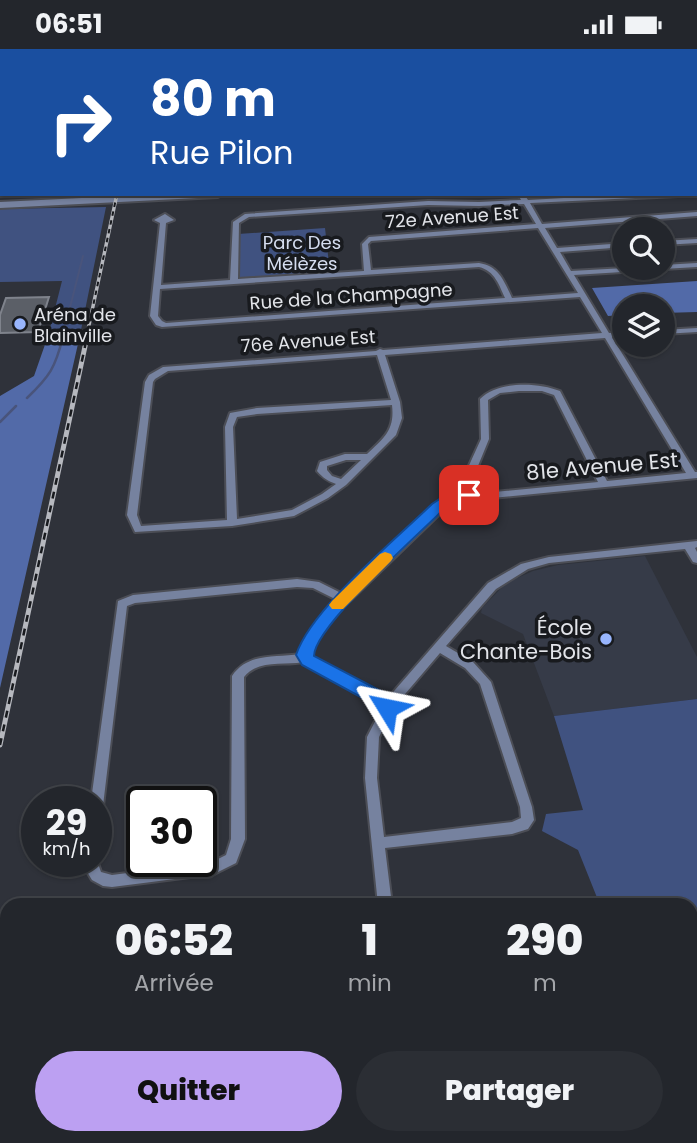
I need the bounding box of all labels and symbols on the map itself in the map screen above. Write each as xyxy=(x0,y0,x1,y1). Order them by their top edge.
street label: 72e Avenue Est xyxy=(384,200,520,234)
park label: Parc Des Mélèzes xyxy=(263,230,341,276)
street label: Rue de la Champagne xyxy=(249,276,453,316)
place label: Aréna de Blainville xyxy=(34,302,116,348)
marker: Aréna de Blainville xyxy=(12,316,28,332)
street label: 76e Avenue Est xyxy=(240,324,376,358)
street label: 81e Avenue Est xyxy=(525,445,679,487)
pin xyxy=(439,465,499,525)
place label: École Chante-Bois xyxy=(460,613,592,666)
marker: École Chante-Bois xyxy=(598,631,614,647)
position arrow xyxy=(350,671,424,745)
speed limit sign: 30 xyxy=(126,786,217,877)

